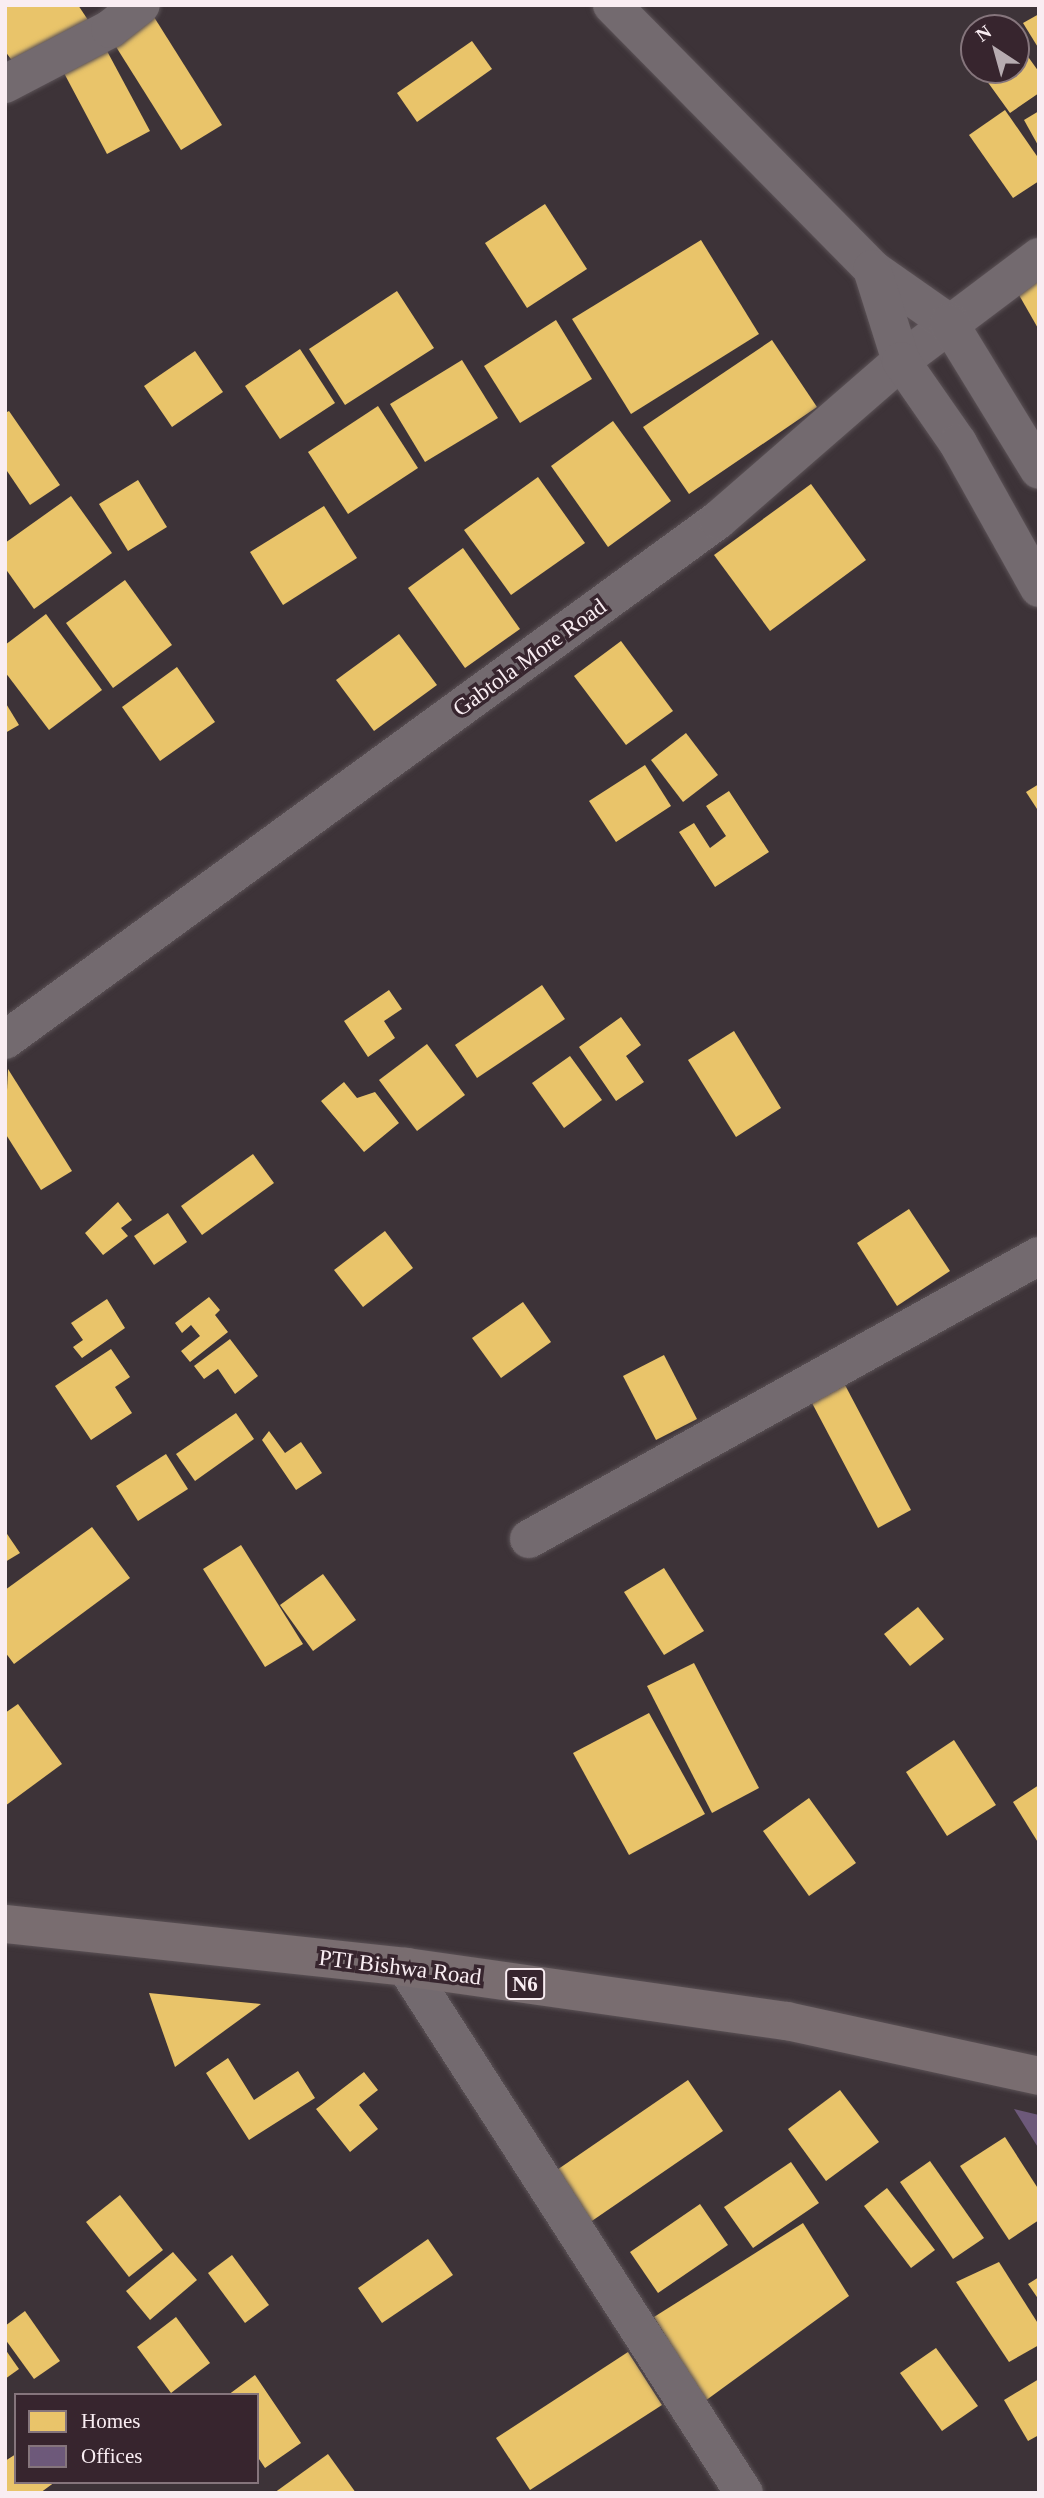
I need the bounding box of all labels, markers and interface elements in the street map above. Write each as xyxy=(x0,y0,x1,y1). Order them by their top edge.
north arrow xyxy=(960,14,1030,84)
text: N xyxy=(972,21,995,46)
street label: Gabtola More Road xyxy=(448,593,612,723)
street label: PTI Bishwa Road xyxy=(317,1944,483,1992)
road number: N6 xyxy=(504,1966,546,2002)
legend xyxy=(14,2393,259,2484)
text: Homes xyxy=(81,2409,141,2433)
text: Offices xyxy=(81,2444,142,2468)

